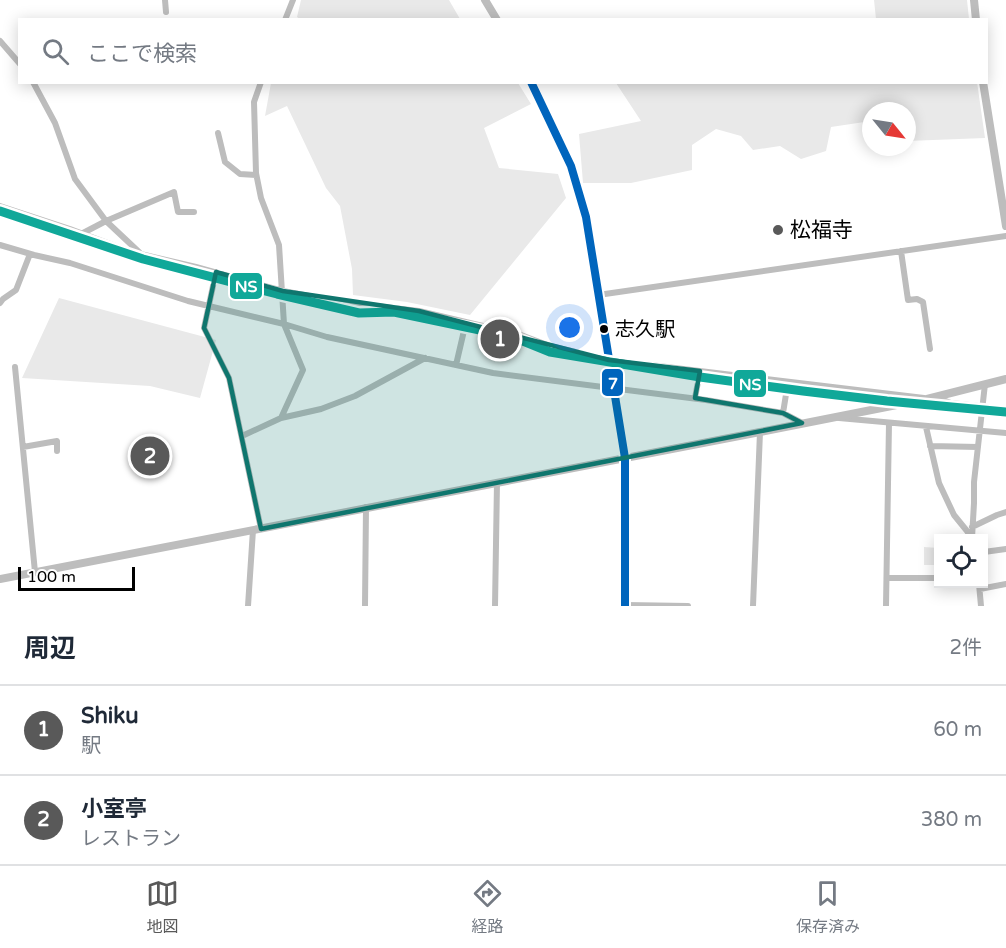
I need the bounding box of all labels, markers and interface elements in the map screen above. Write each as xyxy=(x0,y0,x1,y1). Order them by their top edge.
search box xyxy=(18,18,988,84)
icon: search xyxy=(39,35,72,68)
text: ここで検索 xyxy=(87,41,197,67)
north arrow xyxy=(862,102,916,156)
place label: 松福寺 xyxy=(790,218,853,243)
marker: 松福寺 xyxy=(771,223,785,237)
line badge: NS xyxy=(229,272,263,300)
text: NS xyxy=(235,277,257,297)
your location xyxy=(555,313,584,342)
pin: 1 xyxy=(480,316,520,362)
place label: 志久駅 xyxy=(615,318,675,342)
marker: 志久駅 xyxy=(598,323,610,335)
line badge: 7 xyxy=(601,368,624,397)
line badge: NS xyxy=(733,369,767,398)
text: 7 xyxy=(608,374,618,394)
text: NS xyxy=(739,375,761,395)
pin: 2 xyxy=(130,434,170,478)
map controls xyxy=(934,534,988,588)
button: locate xyxy=(934,534,988,588)
scale bar xyxy=(18,564,135,592)
text: 100 m xyxy=(27,567,76,587)
text: 周辺 xyxy=(24,633,76,664)
text: 2件 xyxy=(949,636,982,660)
text: Shiku xyxy=(81,703,139,729)
text: 1 xyxy=(37,718,50,742)
text: 60 m xyxy=(933,718,982,742)
text: 駅 xyxy=(81,734,101,758)
text: 小室亭 xyxy=(81,796,147,822)
text: 2 xyxy=(37,808,50,832)
text: 380 m xyxy=(921,808,982,832)
text: レストラン xyxy=(81,827,181,851)
tab: 地図 xyxy=(146,877,179,937)
tab: 経路 xyxy=(471,877,504,937)
tab: 保存済み xyxy=(796,877,860,937)

